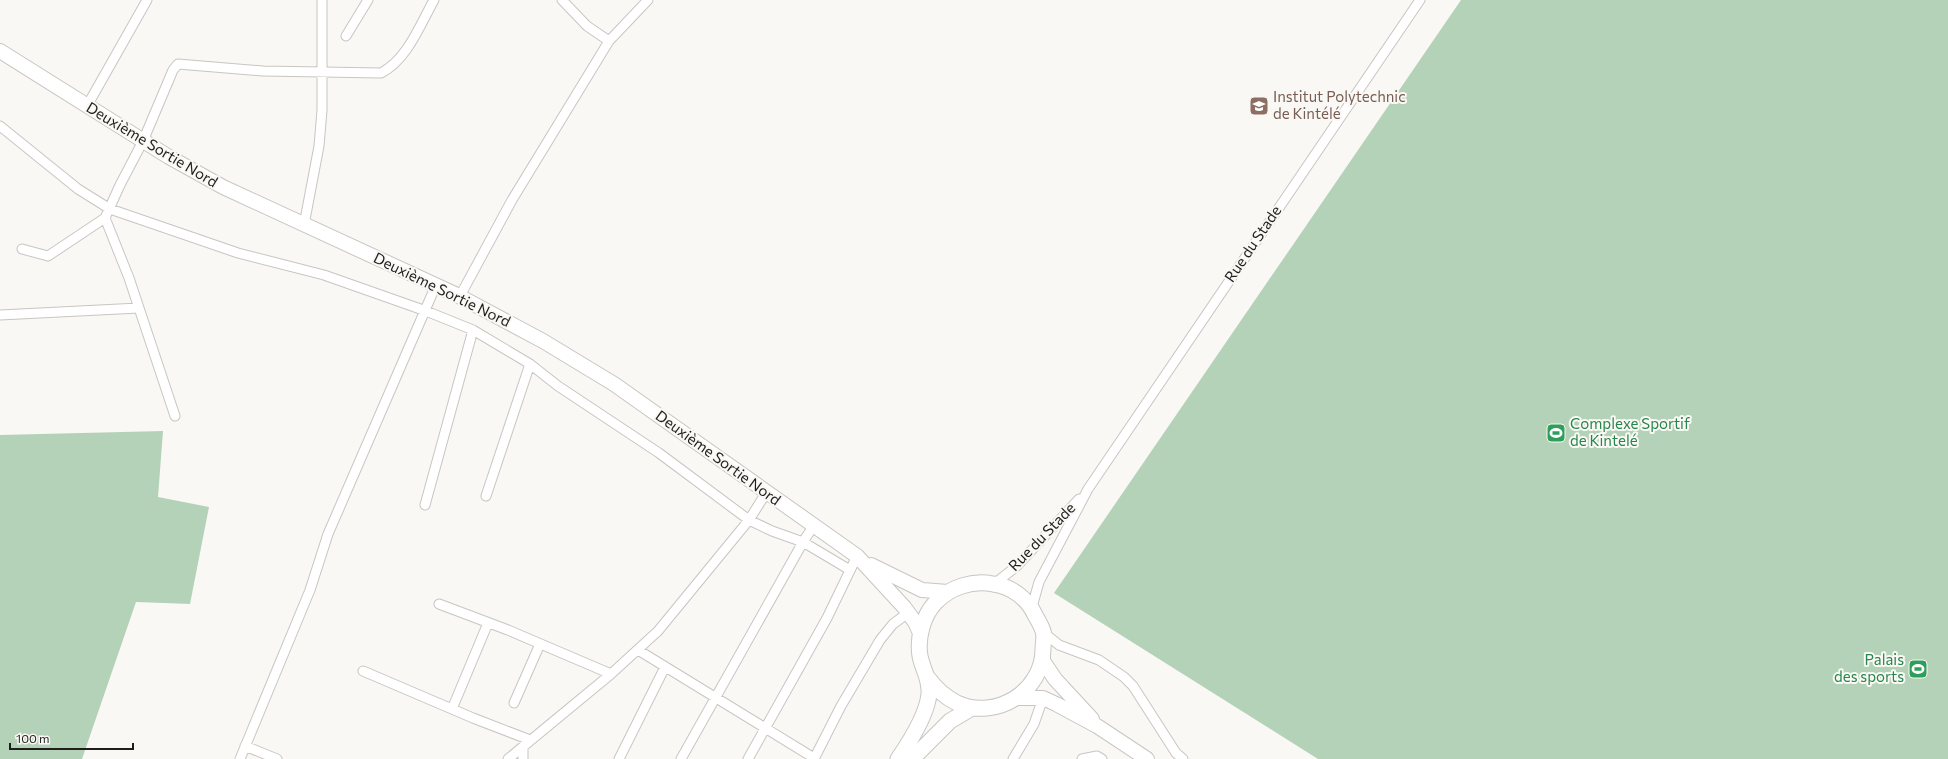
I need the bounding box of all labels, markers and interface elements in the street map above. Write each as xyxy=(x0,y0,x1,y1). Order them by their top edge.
place label: Institut Polytechnic de Kintélé xyxy=(1273,87,1406,122)
school or university icon: Institut Polytechnic de Kintélé xyxy=(1248,95,1270,117)
street label: Deuxième Sortie Nord xyxy=(84,98,222,191)
street label: Rue du Stade xyxy=(1220,202,1284,285)
street label: Deuxième Sortie Nord xyxy=(371,248,514,330)
street label: Deuxième Sortie Nord xyxy=(653,406,785,509)
place label: Complexe Sportif de Kintelé xyxy=(1570,414,1690,449)
sports icon: Complexe Sportif de Kintelé xyxy=(1545,422,1567,444)
street label: Rue du Stade xyxy=(1004,498,1078,574)
place label: Palais des sports xyxy=(1834,650,1904,685)
sports icon: Palais des sports xyxy=(1907,658,1929,680)
scale bar xyxy=(10,725,133,751)
text: 100 m xyxy=(16,731,50,745)

